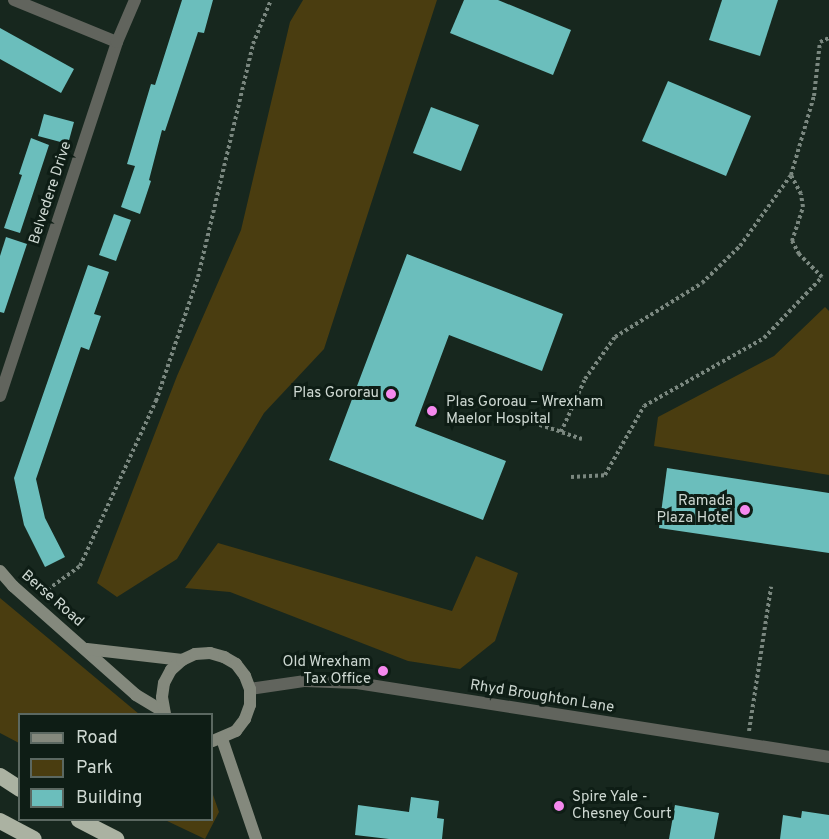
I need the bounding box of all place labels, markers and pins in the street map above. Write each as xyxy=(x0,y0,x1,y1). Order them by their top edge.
place label: Plas Gororau xyxy=(293,385,379,403)
marker: Plas Gororau xyxy=(384,387,398,401)
place label: Plas Goroau – Wrexham Maelor Hospital xyxy=(446,393,603,428)
marker: Plas Goroau – Wrexham Maelor Hospital xyxy=(423,402,441,420)
place label: Ramada Plaza Hotel xyxy=(656,492,733,527)
marker: Ramada Plaza Hotel xyxy=(738,503,752,517)
place label: Old Wrexham Tax Office xyxy=(282,653,371,688)
marker: Old Wrexham Tax Office xyxy=(376,664,390,678)
place label: Spire Yale - Chesney Court xyxy=(572,788,672,823)
marker: Spire Yale - Chesney Court xyxy=(550,797,568,815)

